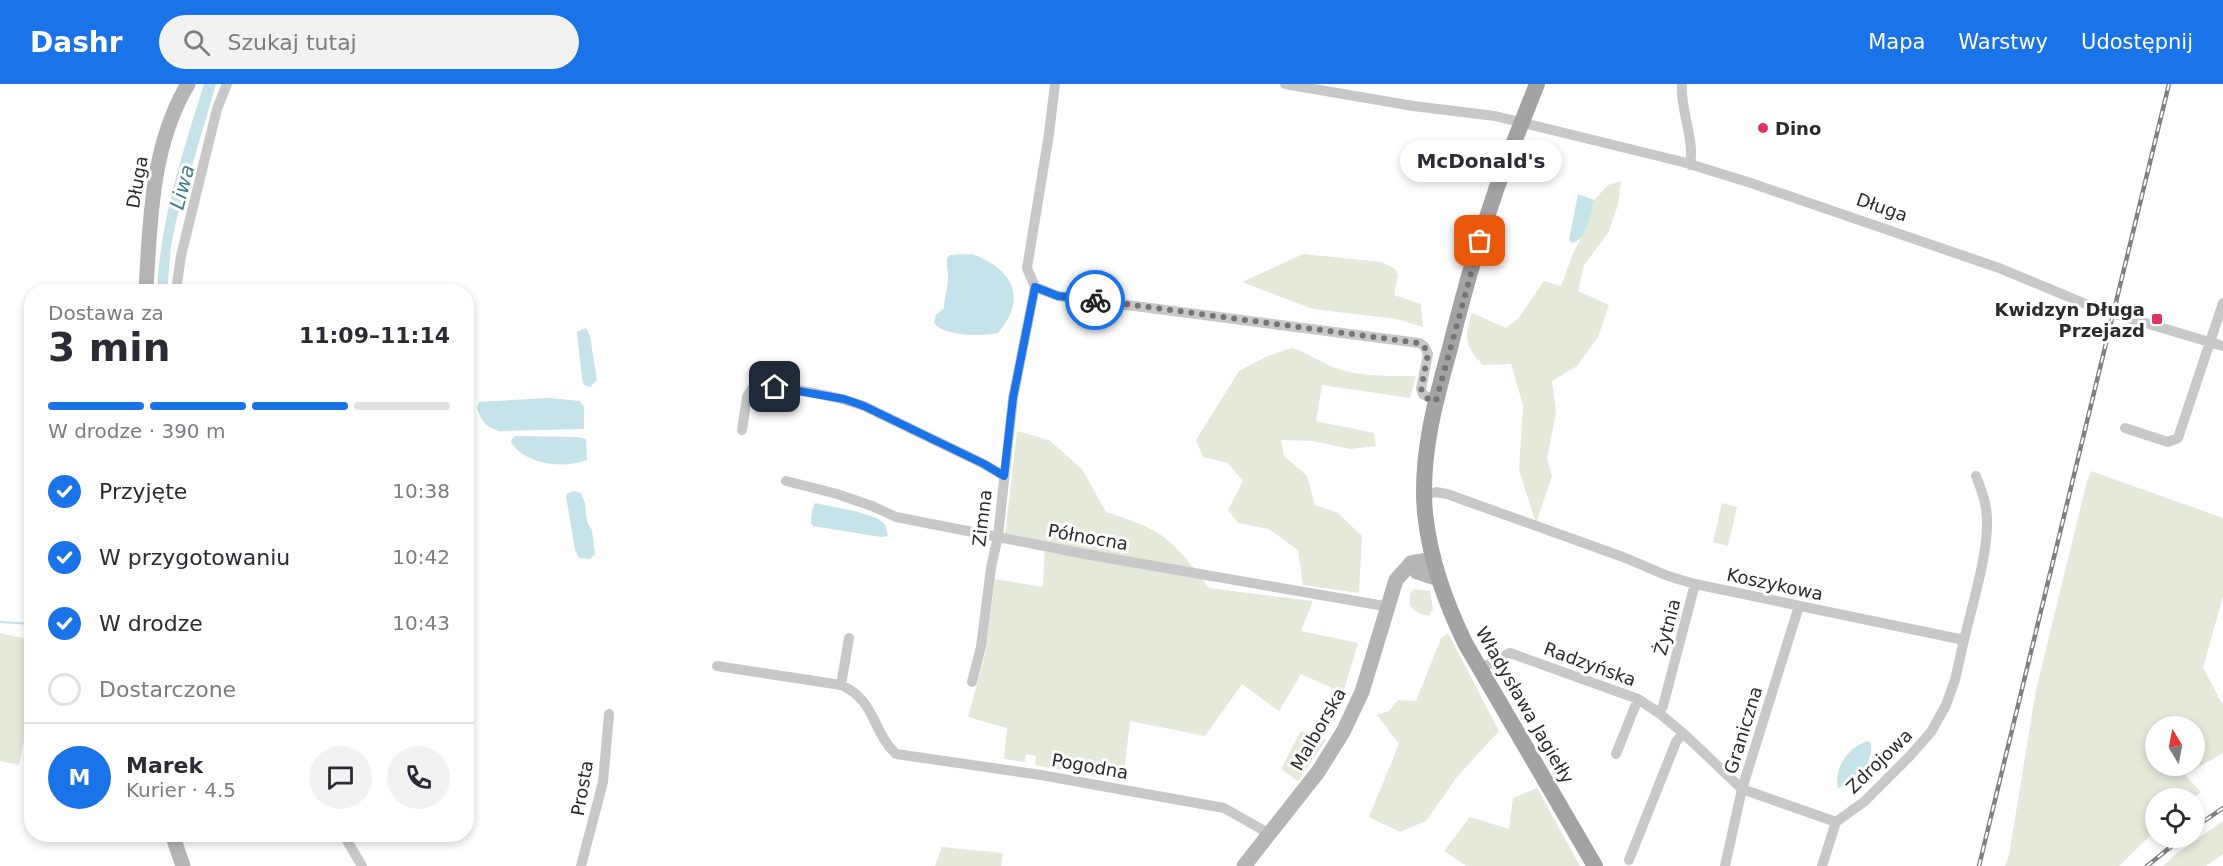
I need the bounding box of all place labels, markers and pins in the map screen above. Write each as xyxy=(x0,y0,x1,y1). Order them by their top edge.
place label: Dino xyxy=(1775,118,1821,139)
marker: Dino xyxy=(1756,121,1770,135)
callout: McDonald's xyxy=(1399,139,1561,181)
pin xyxy=(1454,215,1505,266)
place label: Kwidzyn Długa Przejazd xyxy=(1995,299,2145,341)
marker: Kwidzyn Długa Przejazd xyxy=(2150,312,2164,326)
pin xyxy=(749,361,800,412)

